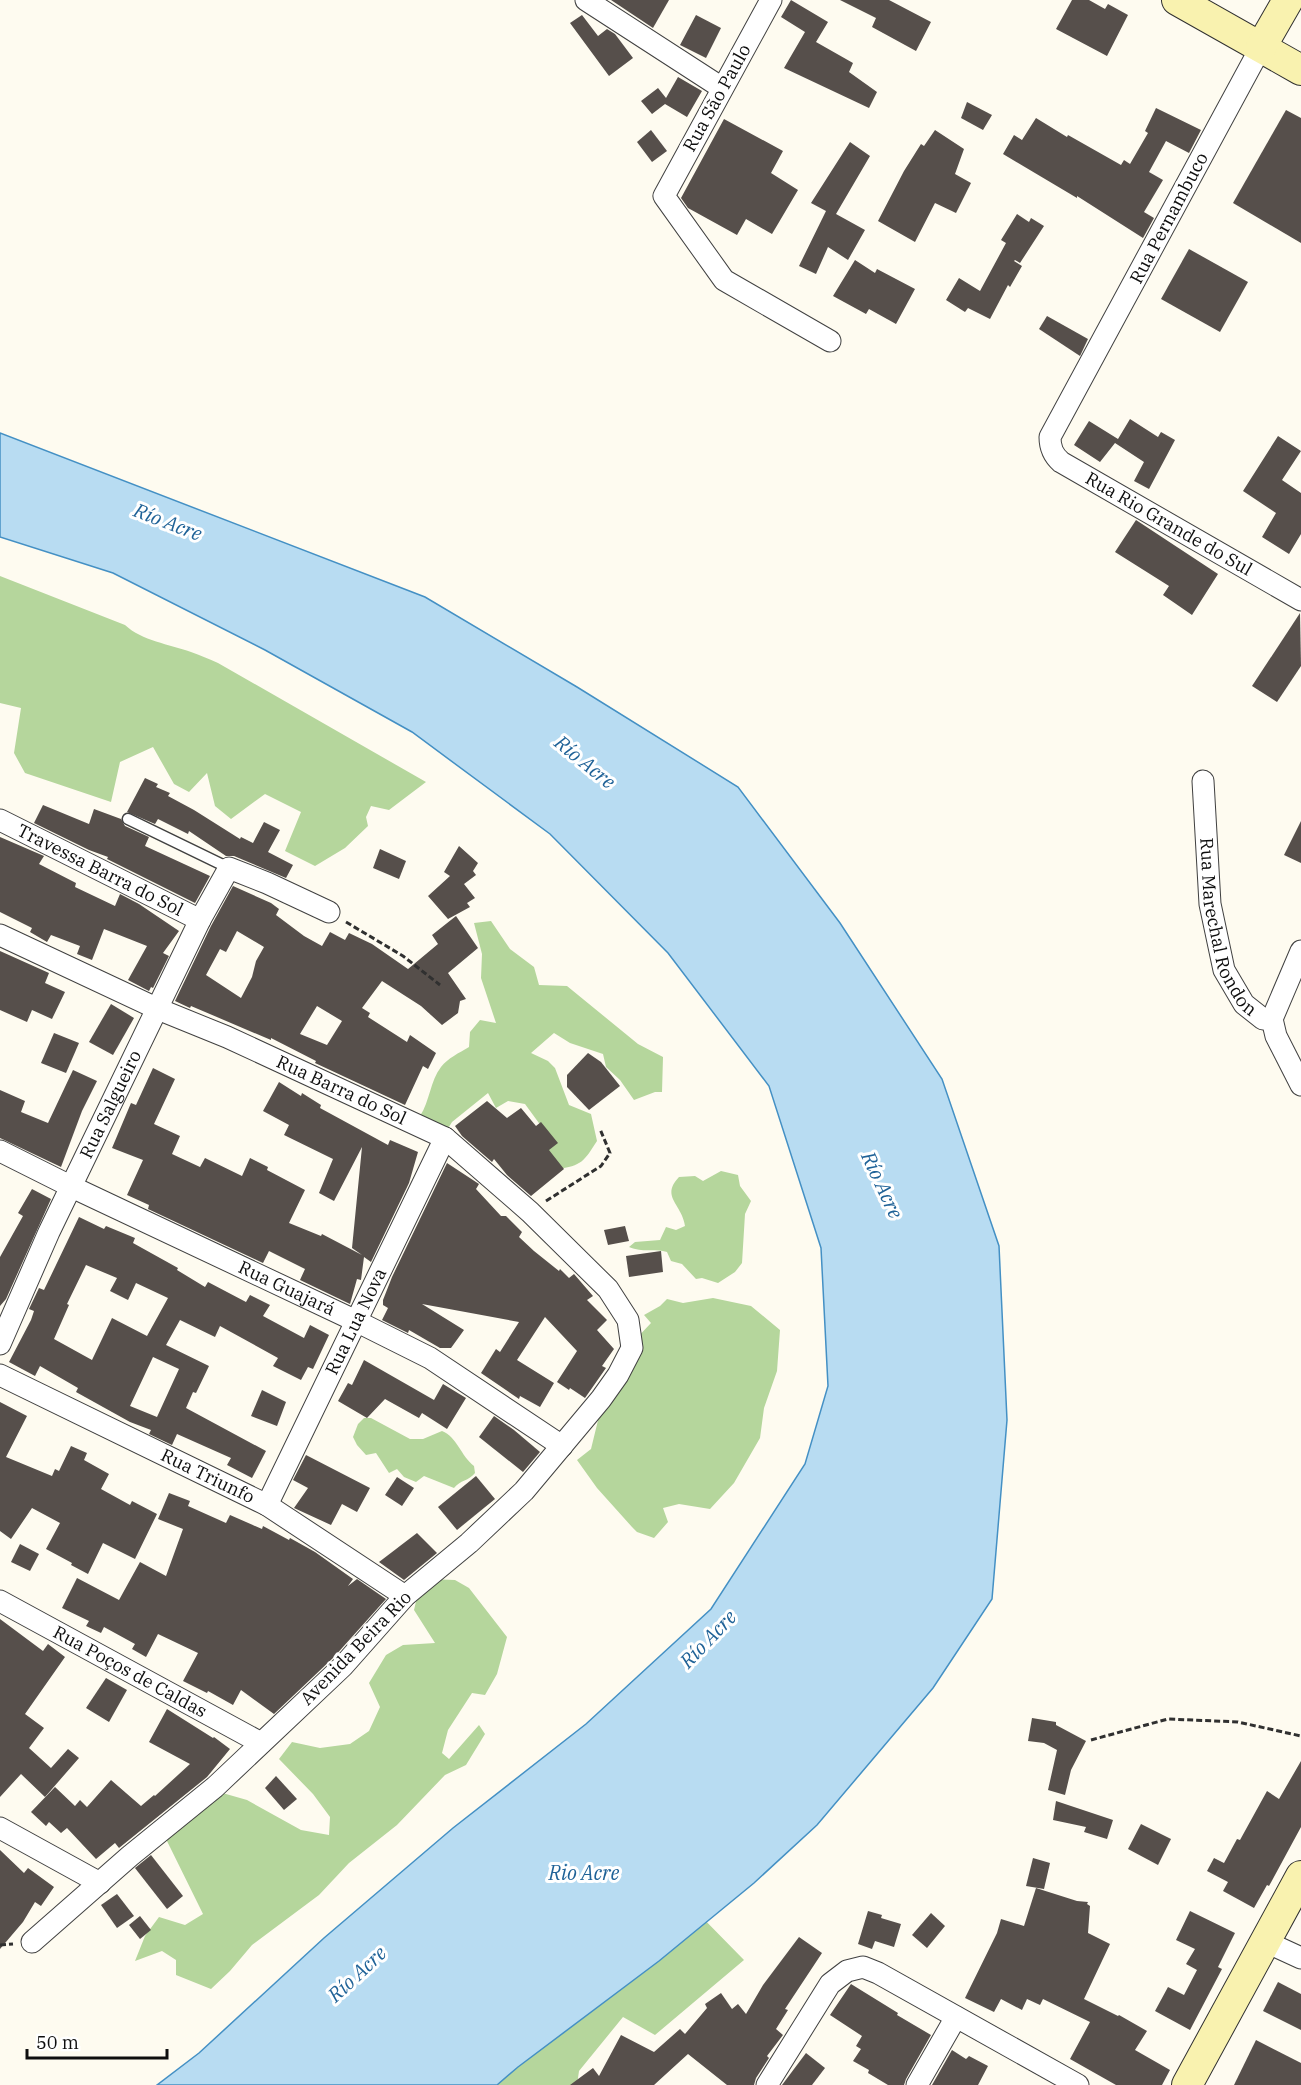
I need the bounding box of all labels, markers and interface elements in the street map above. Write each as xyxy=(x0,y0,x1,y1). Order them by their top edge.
street label: Rua São Paulo xyxy=(678,40,756,156)
street label: Rua Pernambuco xyxy=(1124,148,1213,287)
street label: Rua Rio Grande do Sul xyxy=(1081,466,1257,581)
water label: Río Acre xyxy=(129,496,206,547)
water label: Río Acre xyxy=(548,728,621,794)
street label: Travessa Barra do Sol xyxy=(13,818,187,921)
street label: Rua Marechal Rondon xyxy=(1195,837,1262,1021)
street label: Rua Salgueiro xyxy=(74,1046,146,1162)
street label: Rua Barra do Sol xyxy=(273,1050,410,1130)
water label: Río Acre xyxy=(855,1146,910,1223)
street label: Rua Guajará xyxy=(235,1255,339,1321)
street label: Rua Lua Nova xyxy=(320,1264,391,1378)
street label: Rua Triunfo xyxy=(157,1443,258,1508)
street label: Avenida Beira Rio xyxy=(295,1586,416,1710)
water label: Río Acre xyxy=(673,1604,742,1674)
street label: Rua Poços de Caldas xyxy=(49,1620,211,1722)
water label: Rio Acre xyxy=(548,1859,620,1886)
water label: Río Acre xyxy=(321,1939,392,2008)
scale bar xyxy=(27,2022,166,2060)
text: 50 m xyxy=(36,2031,79,2054)

